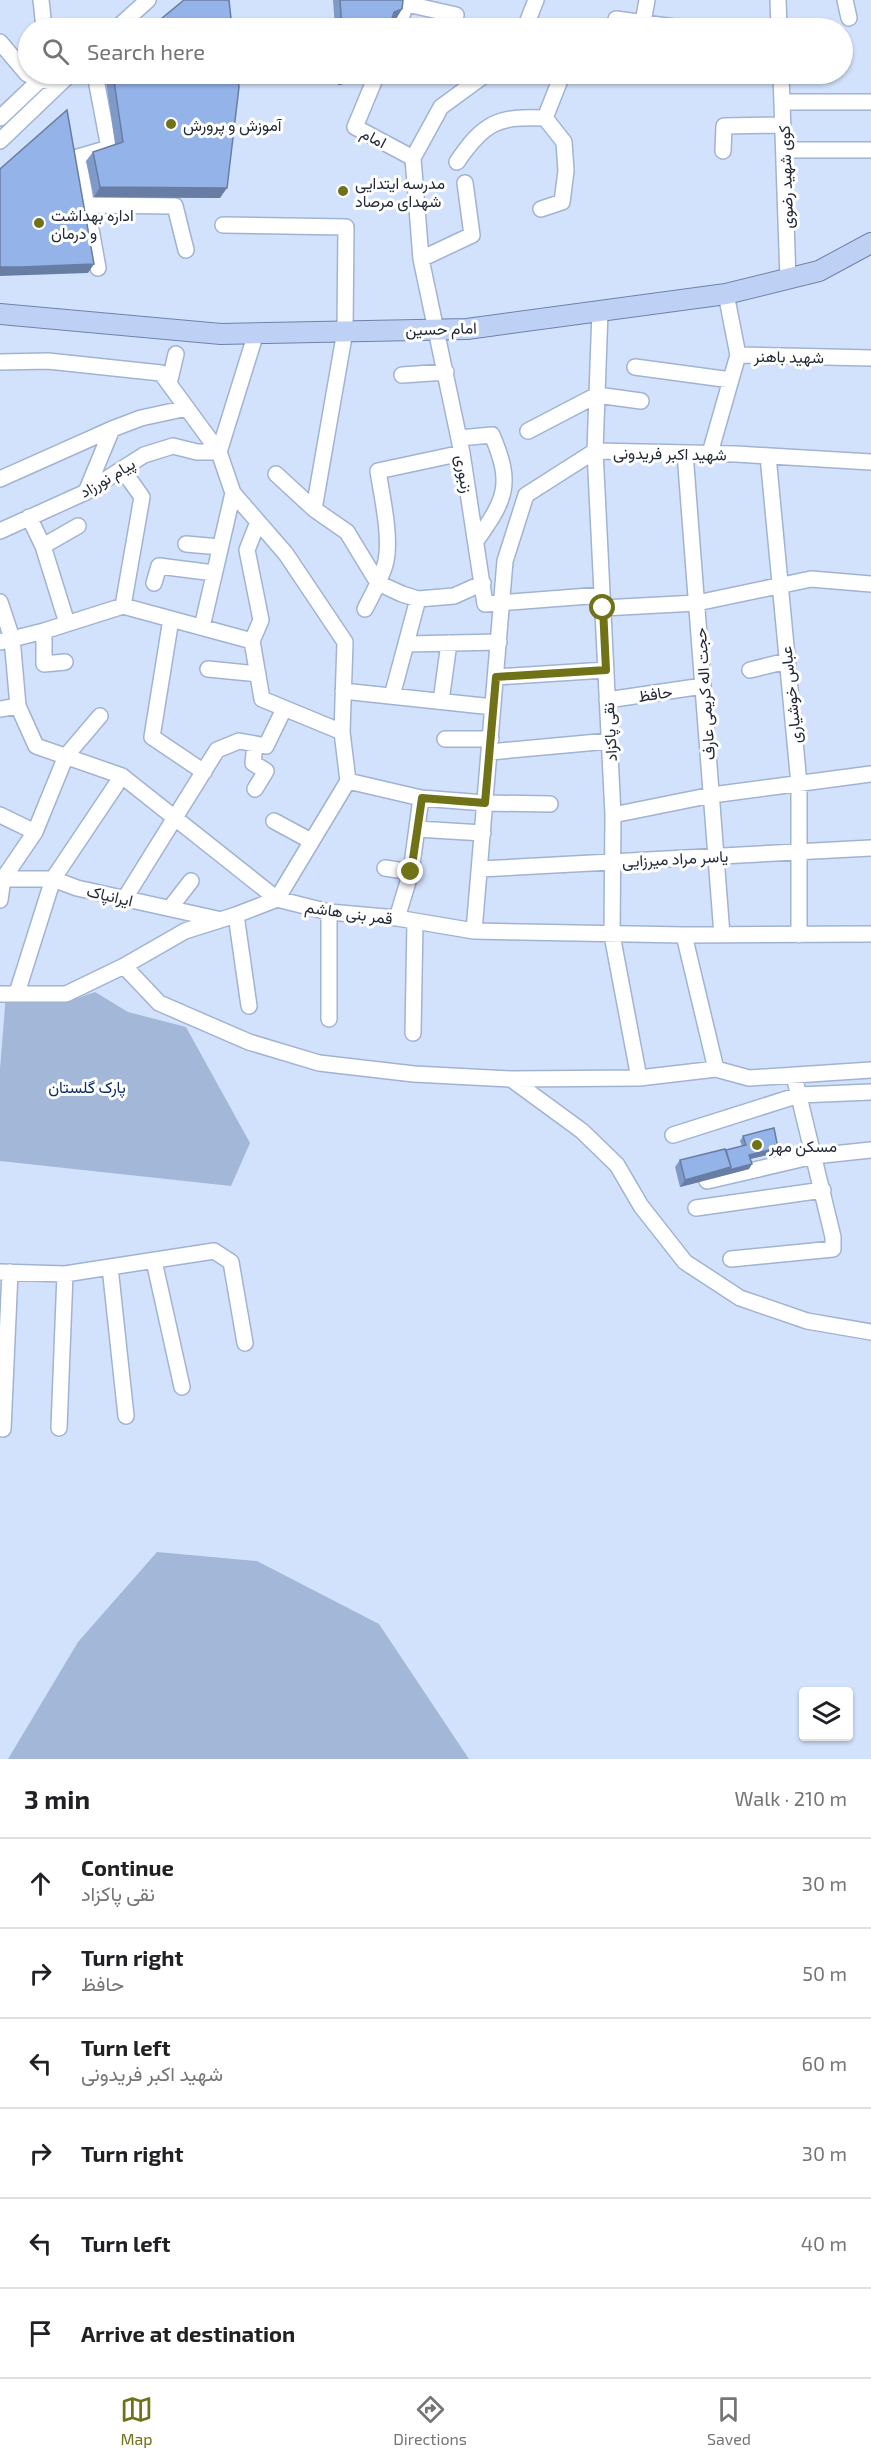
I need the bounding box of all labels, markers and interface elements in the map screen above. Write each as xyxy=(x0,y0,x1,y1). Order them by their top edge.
search box xyxy=(18,18,853,84)
icon: search xyxy=(39,35,72,68)
text: Search here xyxy=(87,38,205,64)
place label: آموزش و پرورش xyxy=(183,115,283,137)
marker: آموزش و پرورش xyxy=(164,117,178,131)
street label: امام xyxy=(357,123,390,153)
street label: کوی شهید رضوی xyxy=(774,125,798,229)
place label: مدرسه ایتدایی شهدای مرصاد xyxy=(355,173,445,212)
marker: مدرسه ایتدایی شهدای مرصاد xyxy=(336,184,350,198)
place label: اداره بهداشت و درمان xyxy=(51,205,134,244)
marker: اداره بهداشت و درمان xyxy=(32,216,46,230)
street label: امام حسین xyxy=(405,317,477,341)
street label: شهید باهنر xyxy=(753,346,824,368)
street label: شهید اکبر فریدونی xyxy=(613,443,727,465)
street label: پیام نورزاد xyxy=(76,453,140,503)
street label: زنبوری xyxy=(451,454,477,495)
route start xyxy=(589,594,615,620)
street label: حجت اله کریمی عارف xyxy=(690,627,720,761)
street label: عباس خوشیاری xyxy=(775,645,807,745)
street label: حافظ xyxy=(637,681,674,705)
street label: نقی پاکزاد xyxy=(598,702,623,762)
street label: یاسر مراد میرزایی xyxy=(621,846,729,872)
route end xyxy=(397,858,423,884)
street label: ایرانپاک xyxy=(84,881,135,912)
street label: قمر بنی هاشم xyxy=(304,896,394,930)
park label: پارک گلستان xyxy=(48,1077,126,1099)
place label: مسکن مهر xyxy=(768,1136,837,1157)
marker: مسکن مهر xyxy=(750,1138,764,1152)
map controls xyxy=(799,1687,853,1741)
button: layers xyxy=(799,1687,853,1741)
text: 3 min xyxy=(24,1783,90,1814)
text: Walk · 210 m xyxy=(735,1786,847,1810)
text: Continue xyxy=(81,1854,174,1880)
icon: ahead xyxy=(24,1867,57,1900)
text: 30 m xyxy=(802,1871,847,1895)
text: نقی پاکزاد xyxy=(81,1881,155,1905)
text: Turn right xyxy=(81,1944,183,1970)
icon: right xyxy=(24,1957,57,1990)
text: 50 m xyxy=(802,1961,847,1985)
text: حافظ xyxy=(81,1971,124,1995)
text: Turn left xyxy=(81,2034,170,2060)
icon: left xyxy=(24,2047,57,2080)
text: 60 m xyxy=(802,2051,847,2075)
text: شهید اکبر فریدونی xyxy=(81,2061,223,2085)
icon: right xyxy=(24,2137,57,2170)
text: Turn right xyxy=(81,2140,183,2166)
text: 30 m xyxy=(802,2141,847,2165)
icon: left xyxy=(24,2227,57,2260)
text: Turn left xyxy=(81,2230,170,2256)
text: 40 m xyxy=(801,2231,847,2255)
icon: arrive xyxy=(24,2317,57,2350)
text: Arrive at destination xyxy=(81,2320,295,2346)
tab: Map xyxy=(120,2393,153,2448)
tab: Directions xyxy=(393,2393,467,2448)
tab: Saved xyxy=(707,2393,751,2448)

